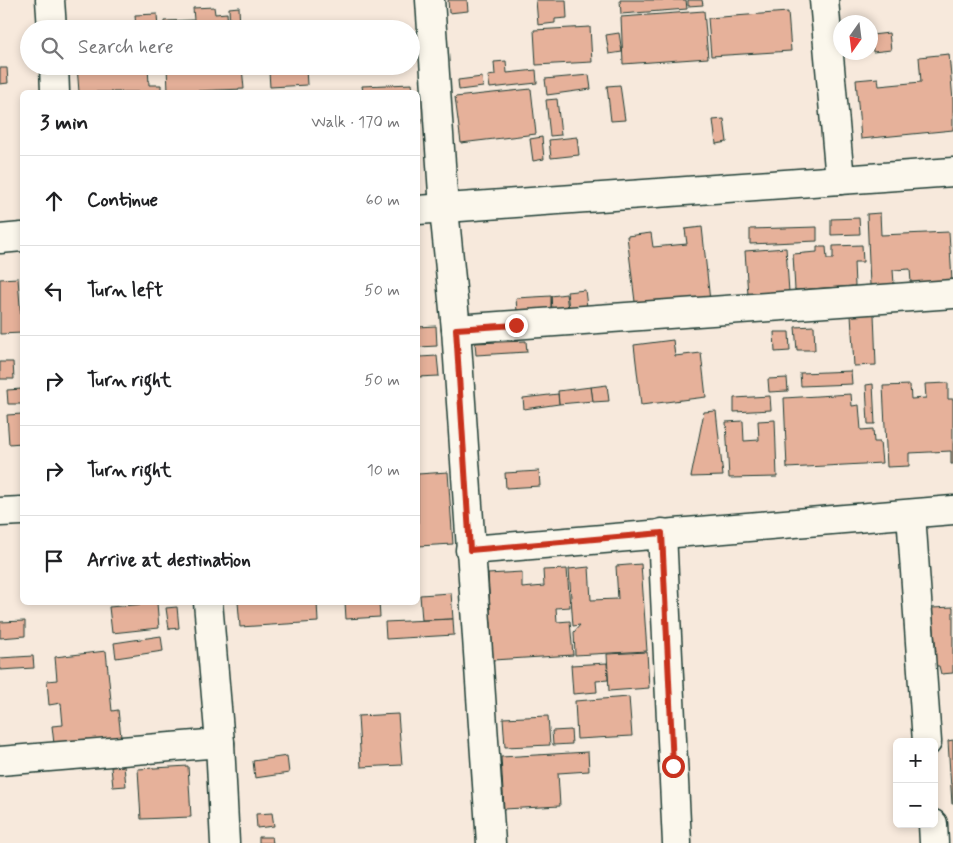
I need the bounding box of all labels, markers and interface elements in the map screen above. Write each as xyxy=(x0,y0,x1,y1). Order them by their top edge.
north arrow xyxy=(833,15,878,60)
search box xyxy=(20,20,420,75)
icon: search xyxy=(38,34,66,62)
text: Search here xyxy=(78,35,174,60)
text: 3 min xyxy=(40,109,88,137)
text: Walk · 170 m xyxy=(311,112,400,133)
icon: ahead xyxy=(40,187,68,215)
text: Continue xyxy=(87,188,158,213)
text: 60 m xyxy=(366,190,400,211)
icon: left xyxy=(40,277,68,305)
text: Turn left xyxy=(87,278,163,303)
text: 50 m xyxy=(364,280,400,301)
route end xyxy=(505,314,528,337)
icon: right xyxy=(40,367,68,395)
text: Turn right xyxy=(87,368,171,393)
text: 50 m xyxy=(364,370,400,391)
icon: right xyxy=(40,457,68,485)
text: Turn right xyxy=(87,458,171,483)
text: 10 m xyxy=(367,460,400,481)
icon: arrive xyxy=(40,547,68,575)
text: Arrive at destination xyxy=(87,548,251,573)
map controls xyxy=(893,738,938,828)
button: + xyxy=(893,738,938,783)
route start xyxy=(662,755,685,778)
button: − xyxy=(893,783,938,828)

